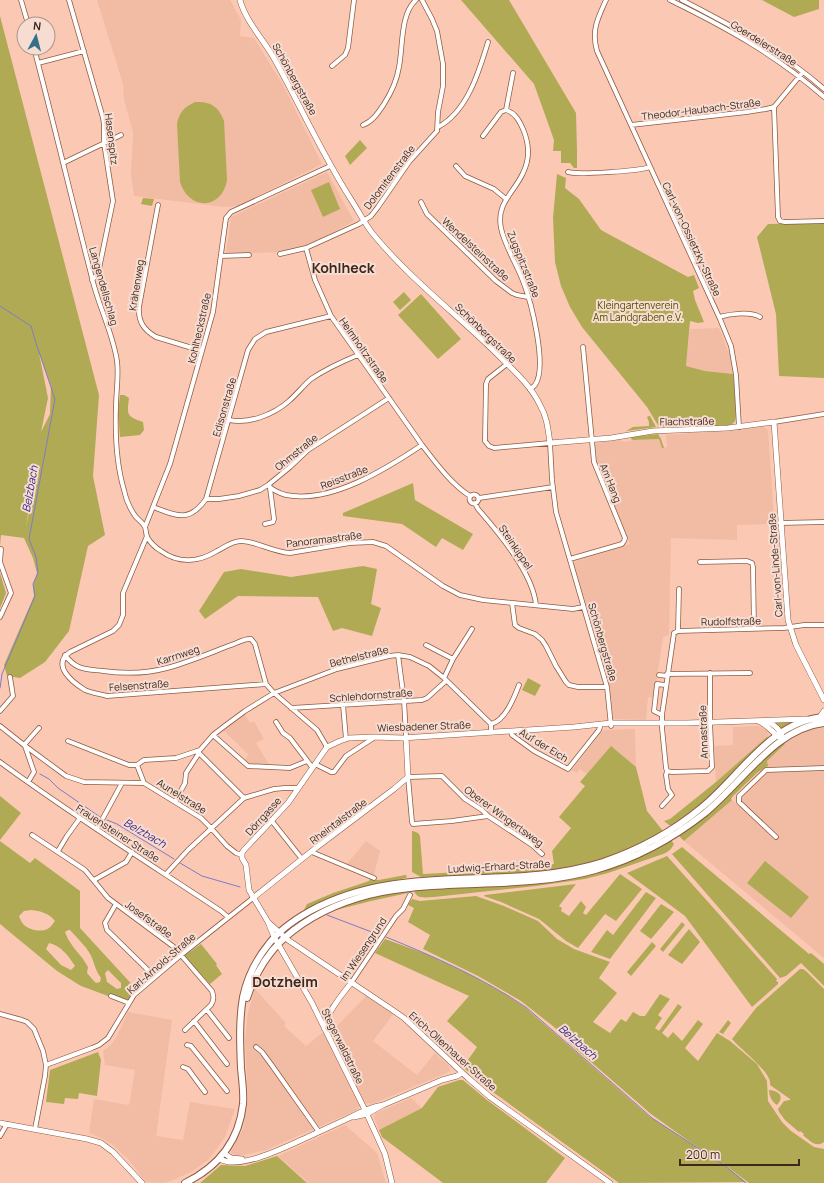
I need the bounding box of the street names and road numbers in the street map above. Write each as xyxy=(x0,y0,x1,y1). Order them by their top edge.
street label: Goerdelerstraße xyxy=(728,17,800,69)
street label: Schönbergstraße xyxy=(269,40,321,118)
street label: Theodor-Haubach-Straße xyxy=(641,95,761,123)
street label: Hasenspitz xyxy=(102,112,122,166)
street label: Dolomitenstraße xyxy=(360,142,418,212)
street label: Carl-von-Ossietzky-Straße xyxy=(659,180,725,298)
street label: Wendelsteinstraße xyxy=(439,214,513,284)
street label: Zugspitzstraße xyxy=(504,229,544,300)
street label: Langendellschlag xyxy=(86,245,122,327)
street label: Krähenweg xyxy=(125,258,147,312)
street label: Kohlheckstraße xyxy=(184,291,214,365)
street label: Schönbergstraße xyxy=(452,300,520,366)
street label: Helmholtzstraße xyxy=(336,314,392,386)
street label: Edisonstraße xyxy=(209,376,239,438)
street label: Flachstraße xyxy=(660,414,714,428)
street label: Ohmstraße xyxy=(272,430,321,474)
street label: Reisstraße xyxy=(318,461,370,492)
street label: Am Hang xyxy=(597,461,625,505)
street label: Carl-von-Linde-Straße xyxy=(764,512,786,617)
street label: Steinkippel xyxy=(496,522,536,572)
street label: Panoramastraße xyxy=(285,527,363,551)
street label: Schönbergstraße xyxy=(585,601,621,683)
street label: Rudolfstraße xyxy=(701,613,761,629)
street label: Karrnweg xyxy=(155,642,201,668)
street label: Bethelstraße xyxy=(328,642,390,670)
street label: Felsenstraße xyxy=(109,676,170,694)
street label: Schlehdornstraße xyxy=(329,685,413,705)
street label: Annastraße xyxy=(695,705,711,759)
street label: Wiesbadener Straße xyxy=(377,717,471,735)
street label: Auf der Eich xyxy=(517,725,571,765)
street label: Aunelstraße xyxy=(154,775,210,817)
street label: Oberer Wingertsweg xyxy=(461,782,547,850)
street label: Dörrgasse xyxy=(242,794,284,838)
street label: Rheintalstraße xyxy=(307,795,370,847)
street label: Frauensteiner Straße xyxy=(73,801,163,865)
street label: Ludwig-Erhard-Straße xyxy=(447,856,551,876)
street label: Josefstraße xyxy=(123,897,176,941)
street label: Im Wiesengrund xyxy=(336,914,390,984)
street label: Karl-Arnold-Straße xyxy=(124,929,198,997)
street label: Stegerwaldstraße xyxy=(319,1006,367,1086)
street label: Erich-Ollenhauer-Straße xyxy=(406,1008,500,1094)

